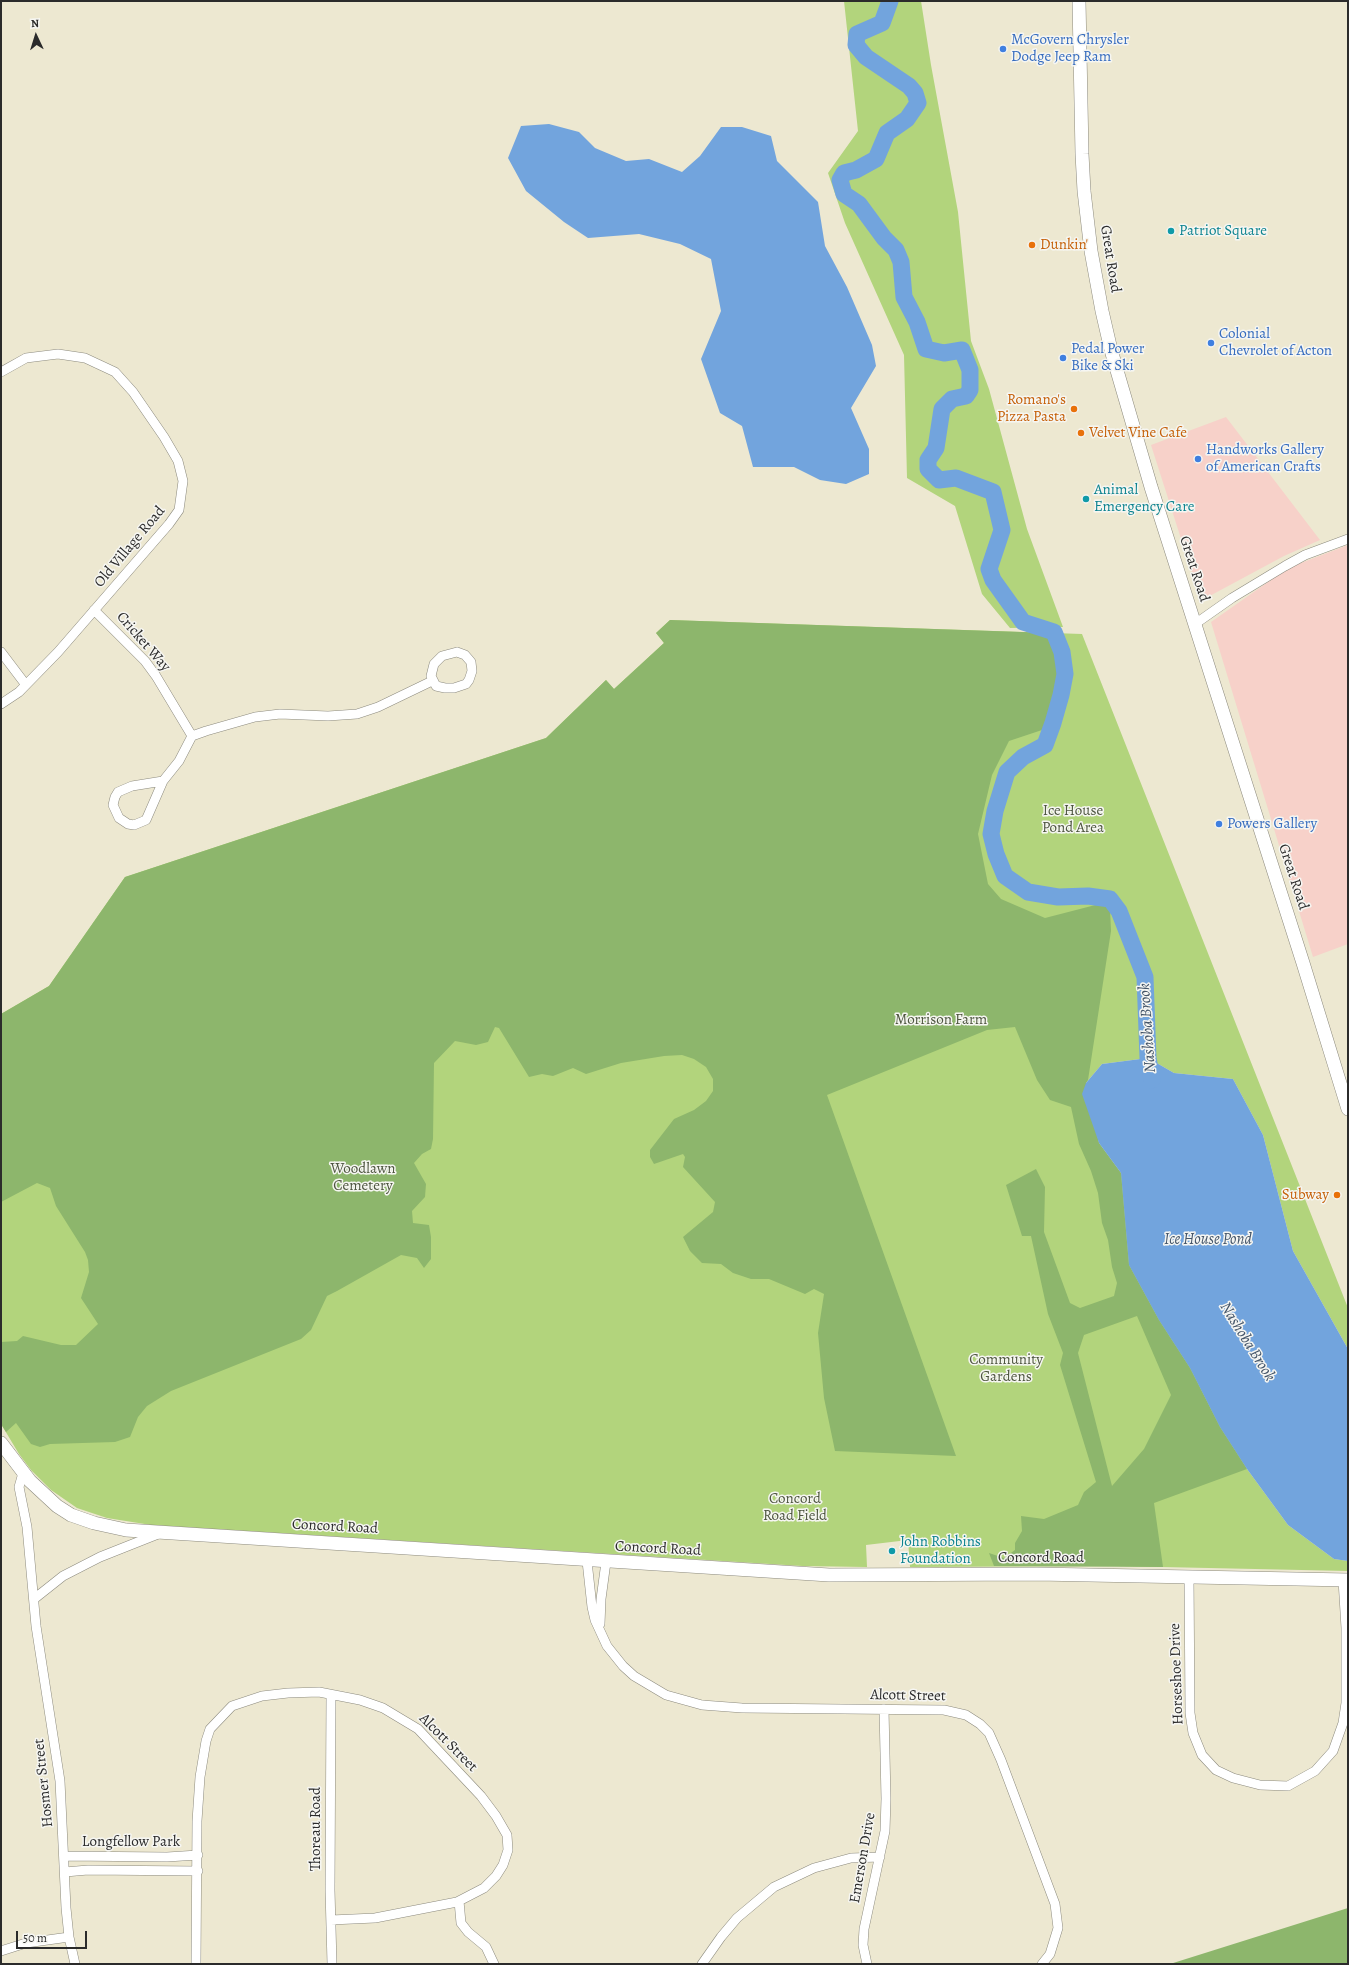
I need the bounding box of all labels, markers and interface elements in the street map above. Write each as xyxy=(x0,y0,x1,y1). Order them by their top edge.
north arrow xyxy=(16,16,56,56)
text: N xyxy=(31,16,40,31)
place label: McGovern Chrysler Dodge Jeep Ram xyxy=(1011,31,1129,66)
marker: McGovern Chrysler Dodge Jeep Ram xyxy=(998,44,1008,54)
place label: Patriot Square xyxy=(1179,222,1267,240)
street label: Great Road xyxy=(1096,224,1124,294)
marker: Patriot Square xyxy=(1166,226,1176,236)
place label: Dunkin' xyxy=(1040,236,1088,254)
marker: Dunkin' xyxy=(1027,240,1037,250)
place label: Colonial Chevrolet of Acton xyxy=(1219,325,1332,360)
marker: Colonial Chevrolet of Acton xyxy=(1206,338,1216,348)
place label: Pedal Power Bike & Ski xyxy=(1071,340,1145,375)
marker: Pedal Power Bike & Ski xyxy=(1058,353,1068,363)
place label: Romano's Pizza Pasta xyxy=(997,391,1066,426)
marker: Romano's Pizza Pasta xyxy=(1069,404,1079,414)
place label: Velvet Vine Cafe xyxy=(1089,424,1187,442)
marker: Velvet Vine Cafe xyxy=(1076,428,1086,438)
place label: Handworks Gallery of American Crafts xyxy=(1206,441,1324,476)
marker: Handworks Gallery of American Crafts xyxy=(1193,454,1203,464)
place label: Animal Emergency Care xyxy=(1094,481,1195,516)
marker: Animal Emergency Care xyxy=(1081,494,1091,504)
street label: Old Village Road xyxy=(91,503,169,591)
street label: Great Road xyxy=(1175,534,1213,604)
street label: Cricket Way xyxy=(112,608,174,676)
park label: Ice House Pond Area xyxy=(1042,802,1104,837)
place label: Powers Gallery xyxy=(1227,815,1317,833)
marker: Powers Gallery xyxy=(1214,819,1224,829)
street label: Great Road xyxy=(1274,842,1312,912)
water label: Nashoba Brook xyxy=(1135,983,1161,1073)
park label: Morrison Farm xyxy=(895,1011,987,1029)
park label: Woodlawn Cemetery xyxy=(330,1160,396,1195)
place label: Subway xyxy=(1282,1186,1329,1204)
marker: Subway xyxy=(1332,1190,1342,1200)
water label: Ice House Pond xyxy=(1164,1230,1252,1250)
water label: Nashoba Brook xyxy=(1215,1299,1279,1385)
park label: Community Gardens xyxy=(969,1351,1043,1386)
park label: Concord Road Field xyxy=(763,1490,827,1525)
street label: Concord Road xyxy=(291,1516,379,1538)
place label: John Robbins Foundation xyxy=(900,1533,981,1568)
street label: Concord Road xyxy=(614,1538,702,1560)
marker: John Robbins Foundation xyxy=(887,1546,897,1556)
street label: Concord Road xyxy=(998,1549,1084,1567)
street label: Horseshoe Drive xyxy=(1166,1623,1188,1725)
street label: Alcott Street xyxy=(870,1686,946,1706)
street label: Alcott Street xyxy=(415,1710,481,1776)
street label: Hosmer Street xyxy=(30,1738,58,1828)
street label: Thoreau Road xyxy=(307,1787,325,1871)
street label: Emerson Drive xyxy=(846,1811,880,1905)
street label: Longfellow Park xyxy=(82,1833,180,1851)
scale bar xyxy=(18,1923,89,1949)
text: 50 m xyxy=(23,1930,47,1946)

